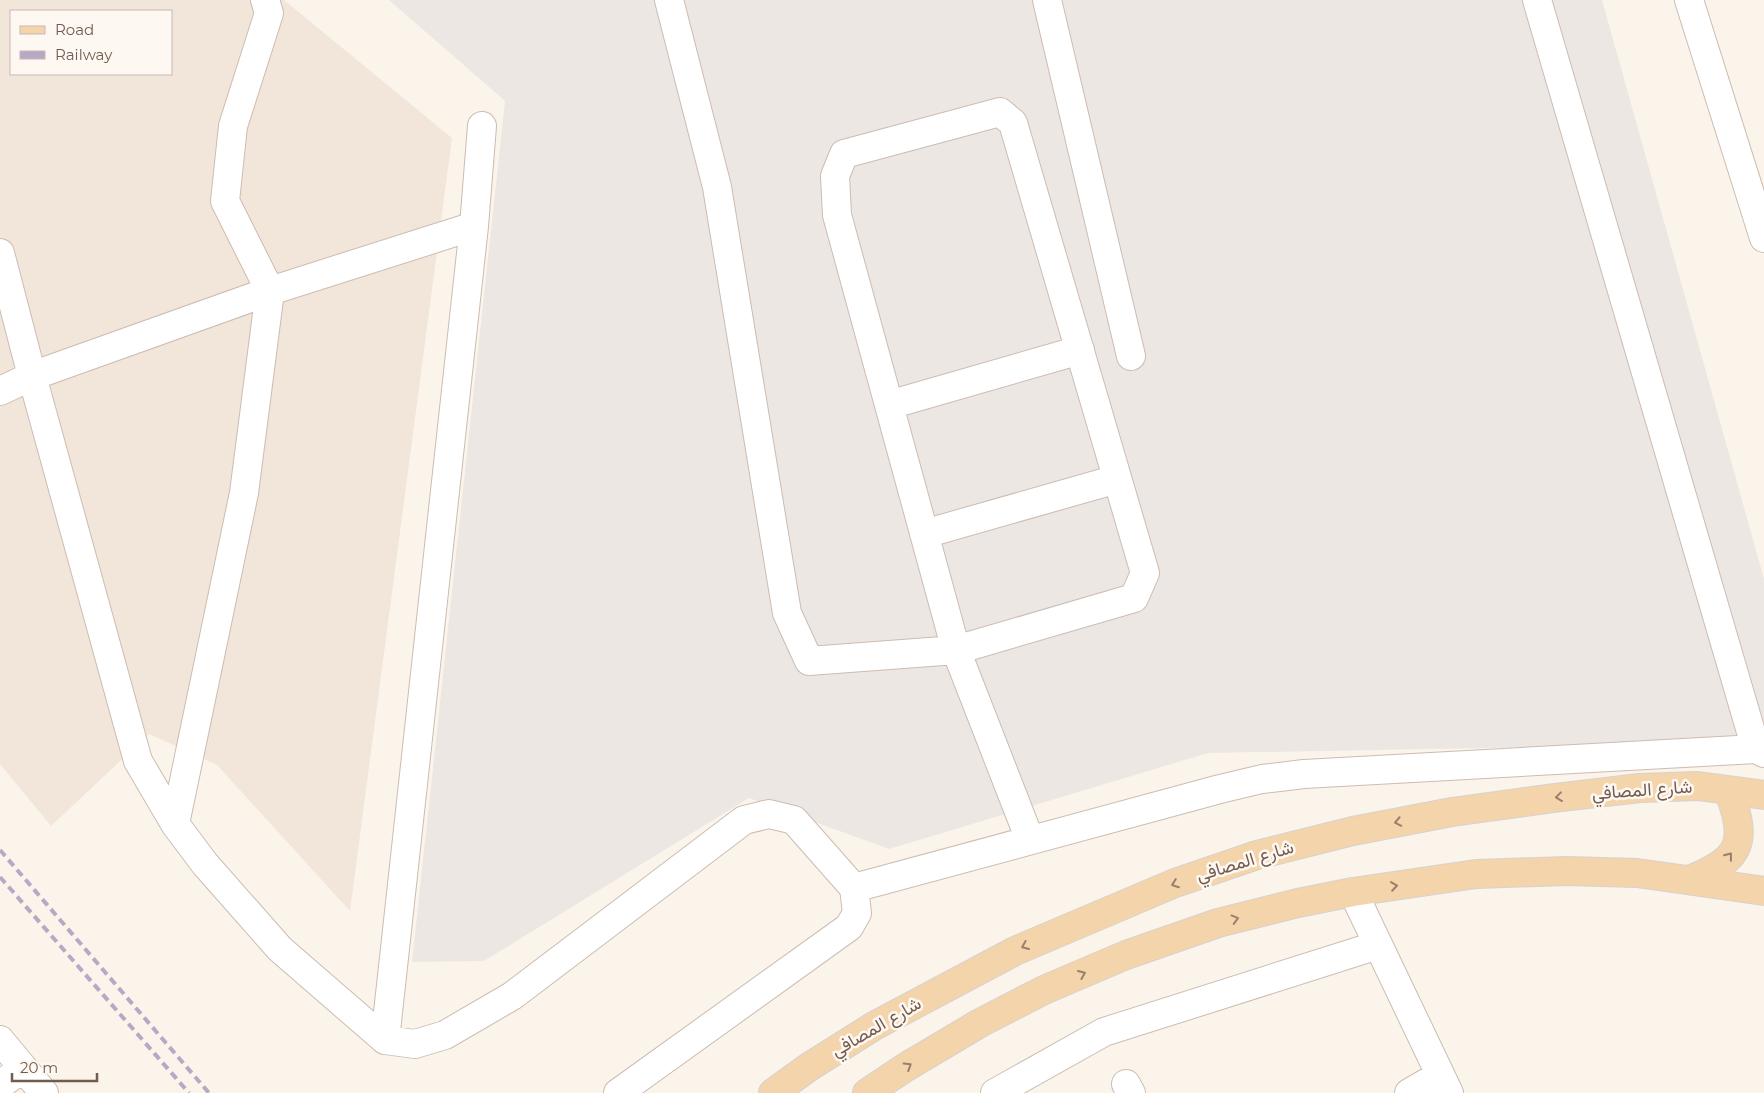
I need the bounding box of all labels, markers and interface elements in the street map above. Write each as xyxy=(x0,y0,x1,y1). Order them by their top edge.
legend xyxy=(10,10,172,75)
text: Road xyxy=(55,20,94,39)
text: Railway xyxy=(55,45,113,64)
street label: شارع المصافي xyxy=(1591,776,1693,808)
one-way arrow xyxy=(1555,791,1563,802)
one-way arrow xyxy=(1394,816,1403,827)
street label: شارع المصافي xyxy=(1194,836,1298,890)
one-way arrow xyxy=(1724,853,1732,862)
one-way arrow xyxy=(1171,878,1179,888)
one-way arrow xyxy=(1390,882,1398,892)
one-way arrow xyxy=(1231,914,1239,925)
one-way arrow xyxy=(1021,940,1030,951)
one-way arrow xyxy=(1077,969,1086,980)
street label: شارع المصافي xyxy=(827,992,927,1065)
scale bar xyxy=(12,1050,98,1082)
text: 20 m xyxy=(20,1058,58,1077)
one-way arrow xyxy=(902,1063,911,1072)

